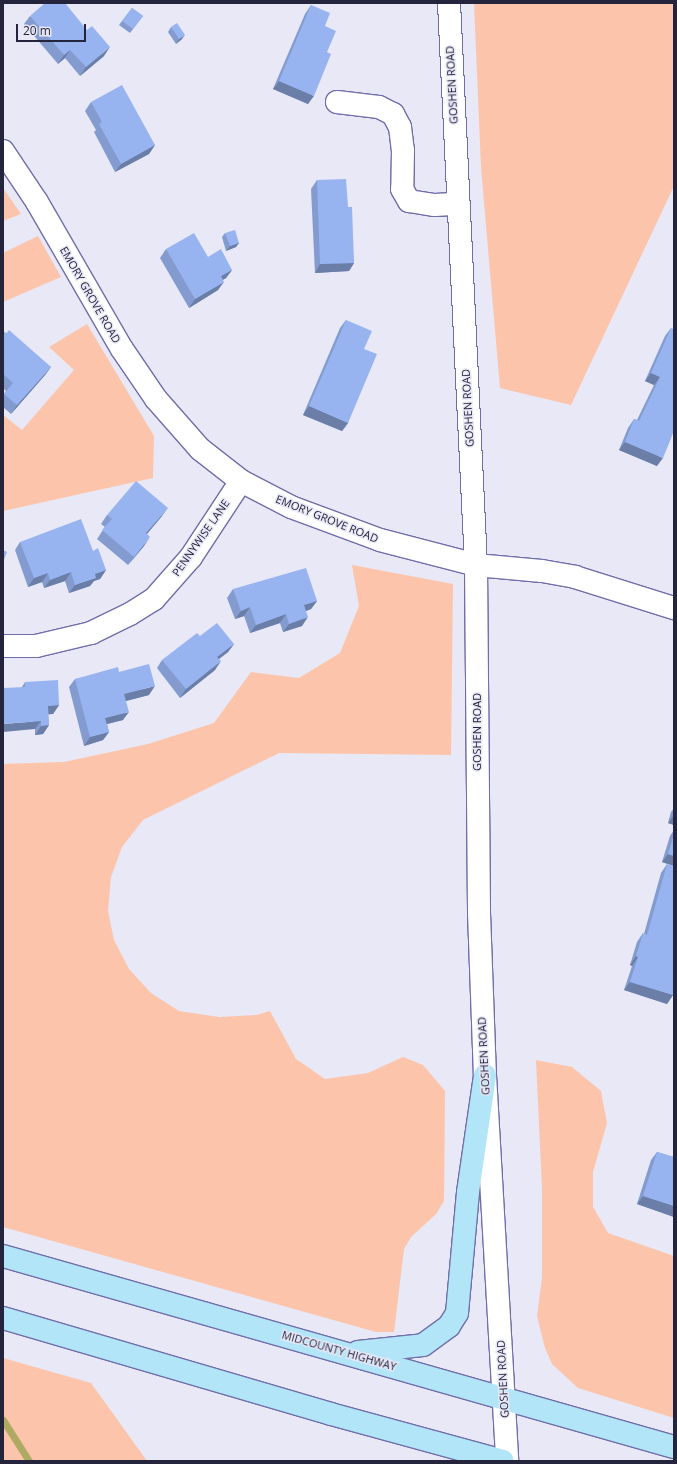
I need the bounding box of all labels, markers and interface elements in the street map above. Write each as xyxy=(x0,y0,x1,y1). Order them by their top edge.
scale bar xyxy=(18,16,88,42)
text: 20 m xyxy=(23,22,51,39)
street label: GOSHEN ROAD xyxy=(443,46,461,124)
street label: EMORY GROVE ROAD xyxy=(57,244,123,346)
street label: GOSHEN ROAD xyxy=(459,369,477,447)
street label: EMORY GROVE ROAD xyxy=(274,492,380,546)
street label: PENNYWISE LANE xyxy=(170,497,232,579)
street label: GOSHEN ROAD xyxy=(470,693,484,771)
street label: GOSHEN ROAD xyxy=(475,1017,493,1095)
street label: MIDCOUNTY HIGHWAY xyxy=(280,1328,398,1374)
street label: GOSHEN ROAD xyxy=(494,1340,512,1418)

